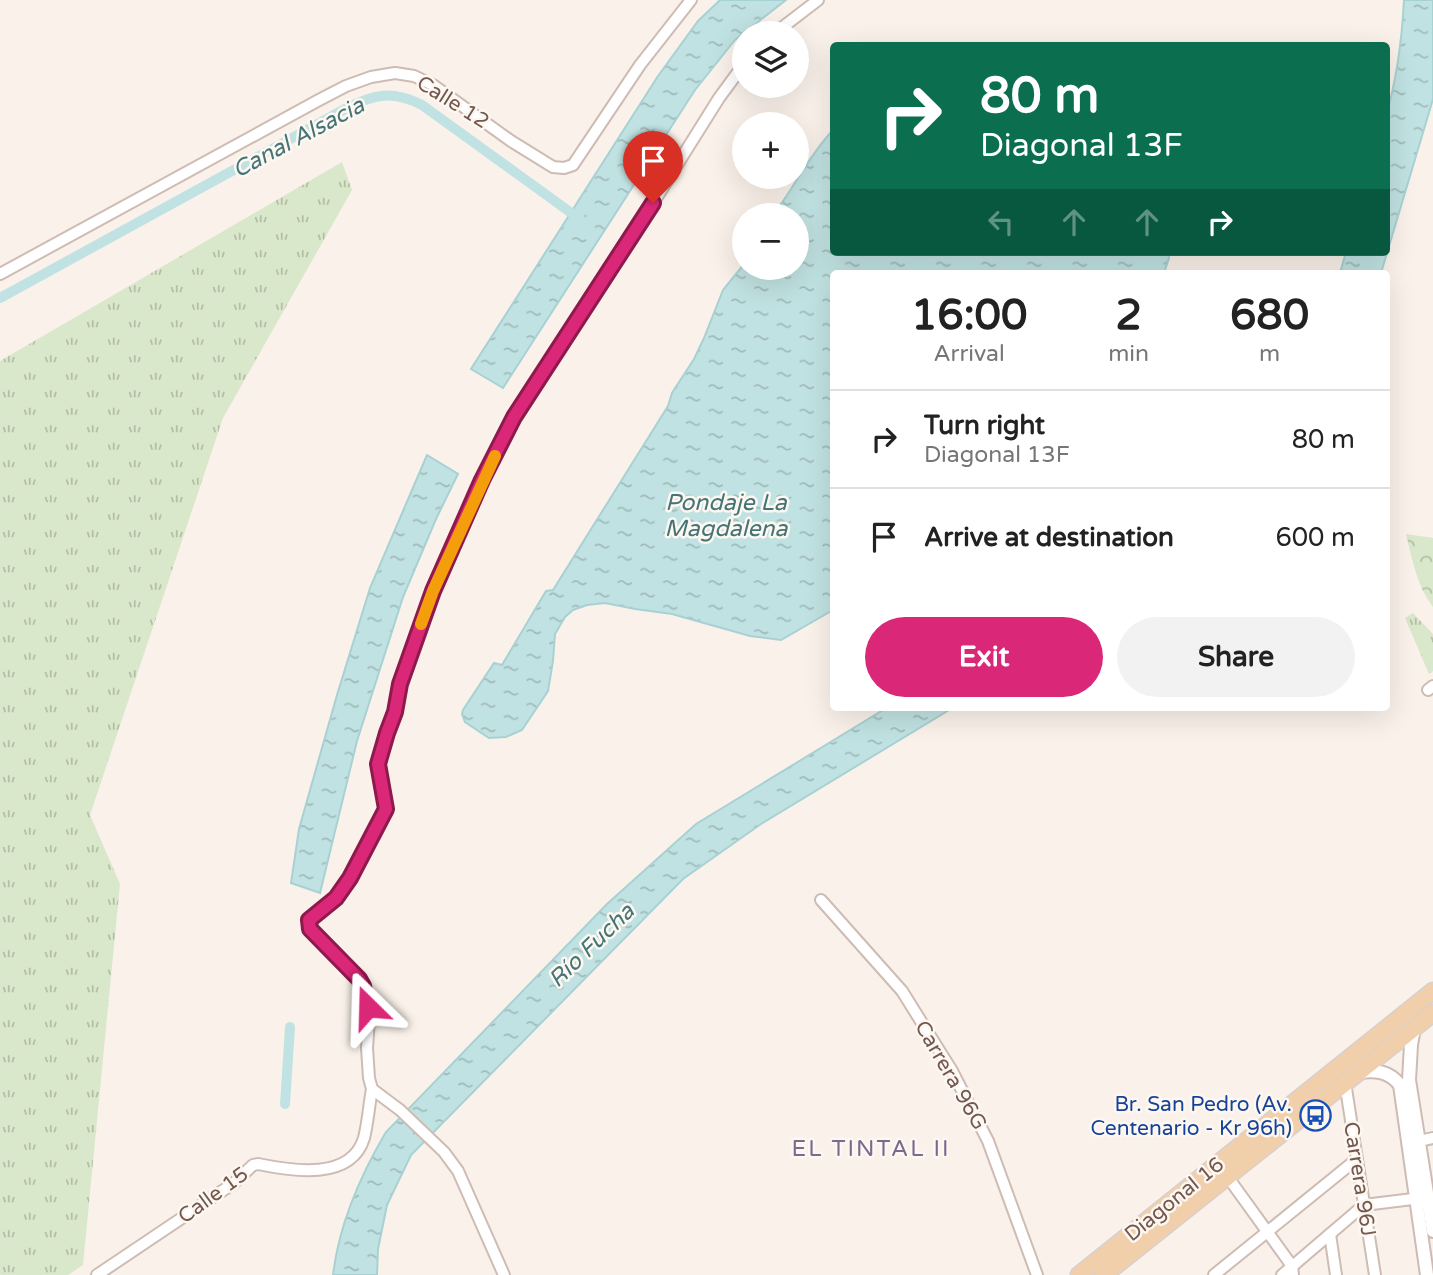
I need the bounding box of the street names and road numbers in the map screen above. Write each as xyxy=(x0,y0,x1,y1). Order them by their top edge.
street label: Calle 12 xyxy=(412,70,494,134)
street label: Carrera 96G xyxy=(909,1016,992,1134)
street label: Carrera 96J xyxy=(1338,1120,1381,1238)
street label: Diagonal 16 xyxy=(1120,1152,1229,1247)
street label: Calle 15 xyxy=(173,1162,253,1229)

